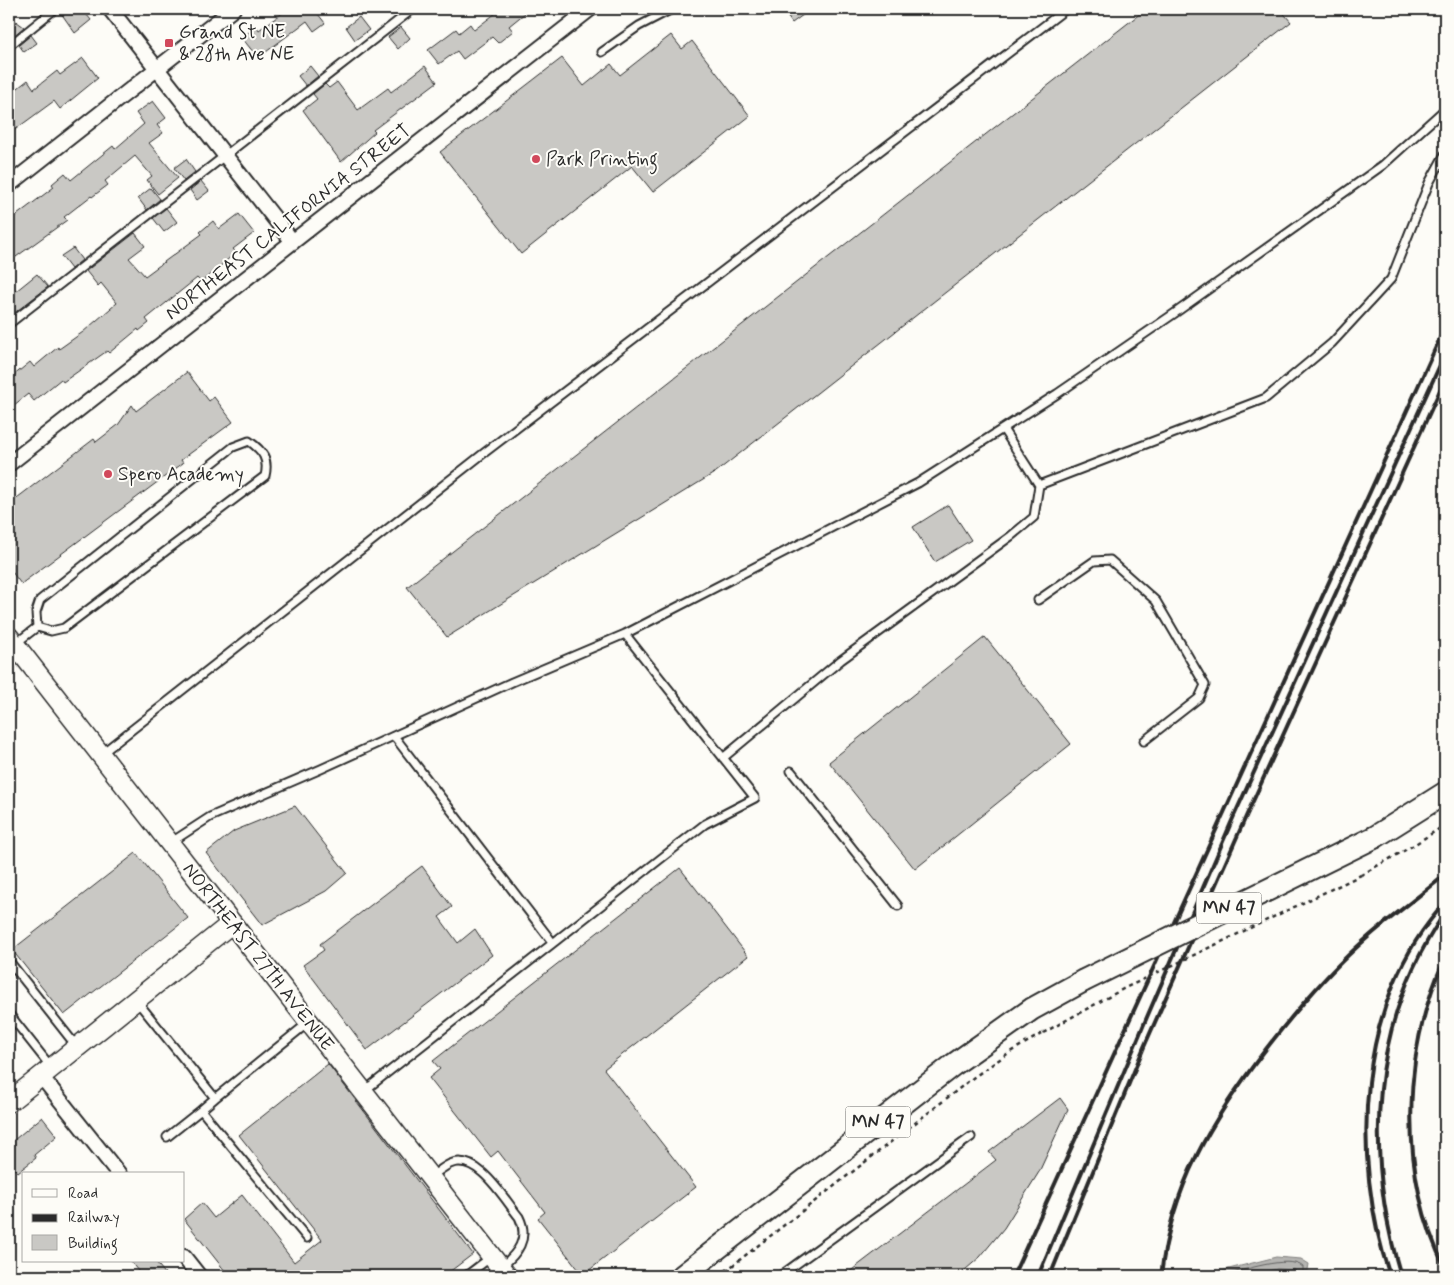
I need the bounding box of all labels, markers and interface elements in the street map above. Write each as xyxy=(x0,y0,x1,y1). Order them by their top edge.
place label: Grand St NE & 28th Ave NE xyxy=(179,20,294,67)
marker: Grand St NE & 28th Ave NE xyxy=(163,37,175,49)
street label: NORTHEAST CALIFORNIA STREET xyxy=(160,118,416,326)
place label: Park Printing xyxy=(546,147,658,175)
marker: Park Printing xyxy=(530,153,542,165)
place label: Spero Academy xyxy=(118,462,244,488)
marker: Spero Academy xyxy=(102,468,114,480)
street label: NORTHEAST 27TH AVENUE xyxy=(177,858,339,1056)
road number: MN 47 xyxy=(1196,892,1262,924)
road number: MN 47 xyxy=(846,1106,910,1138)
legend xyxy=(22,1172,185,1262)
text: Road xyxy=(68,1184,98,1204)
text: Railway xyxy=(68,1208,120,1228)
text: Building xyxy=(68,1234,118,1255)

